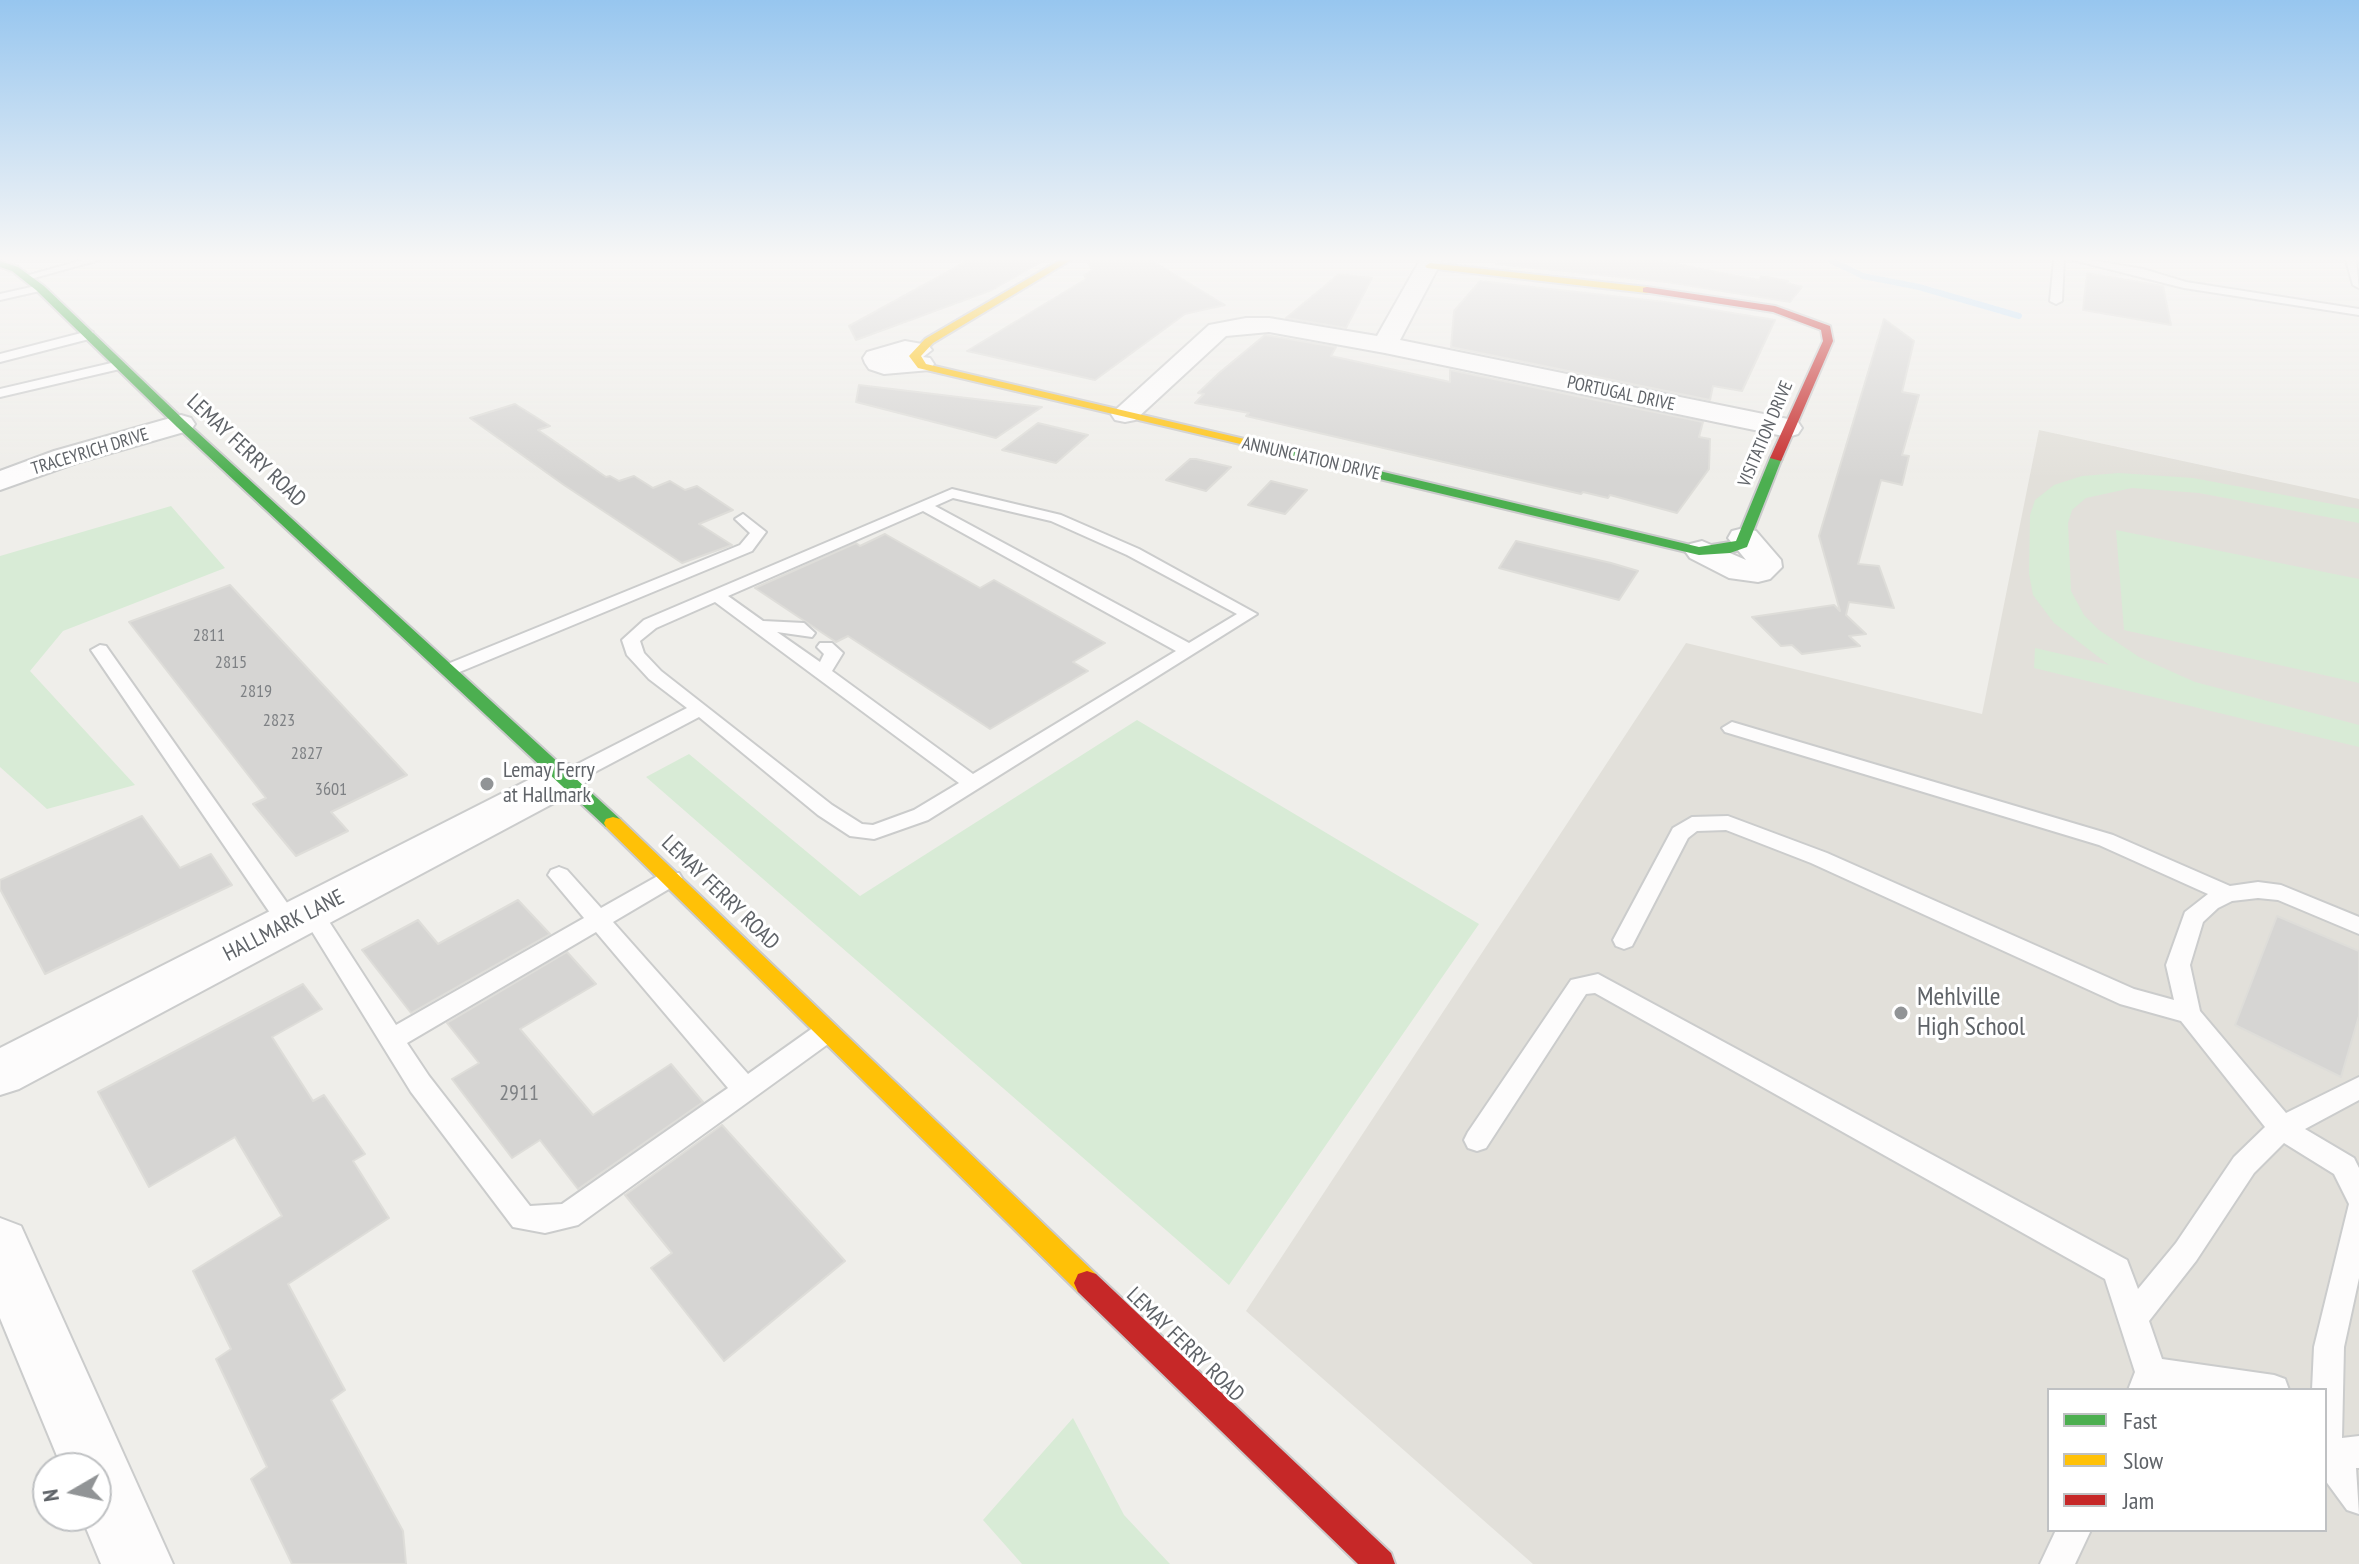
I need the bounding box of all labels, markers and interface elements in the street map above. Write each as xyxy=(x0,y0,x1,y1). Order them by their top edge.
street label: PORTUGAL DRIVE xyxy=(1565,372,1677,416)
street label: VISITATION DRIVE xyxy=(1734,378,1798,490)
street label: LEMAY FERRY ROAD xyxy=(181,389,311,513)
street label: TRACEYRICH DRIVE xyxy=(29,424,151,480)
street label: ANNUNCIATION DRIVE xyxy=(1240,433,1382,485)
house number: 2811 xyxy=(193,625,225,647)
house number: 2815 xyxy=(215,652,247,674)
house number: 2819 xyxy=(240,681,272,703)
house number: 2823 xyxy=(263,710,295,732)
house number: 2827 xyxy=(291,743,323,765)
place label: Lemay Ferry at Hallmark xyxy=(503,758,595,810)
marker: Lemay Ferry at Hallmark xyxy=(478,775,496,793)
house number: 3601 xyxy=(315,779,347,801)
street label: LEMAY FERRY ROAD xyxy=(656,830,784,956)
street label: HALLMARK LANE xyxy=(219,884,349,968)
place label: Mehlville High School xyxy=(1917,982,2025,1044)
marker: Mehlville High School xyxy=(1892,1004,1910,1022)
house number: 2911 xyxy=(499,1081,539,1107)
street label: LEMAY FERRY ROAD xyxy=(1121,1282,1249,1408)
legend xyxy=(2047,1388,2327,1532)
text: Fast xyxy=(2123,1405,2157,1436)
text: Slow xyxy=(2123,1445,2163,1476)
north arrow xyxy=(32,1452,112,1532)
text: Jam xyxy=(2123,1485,2154,1516)
text: N xyxy=(36,1487,65,1504)

